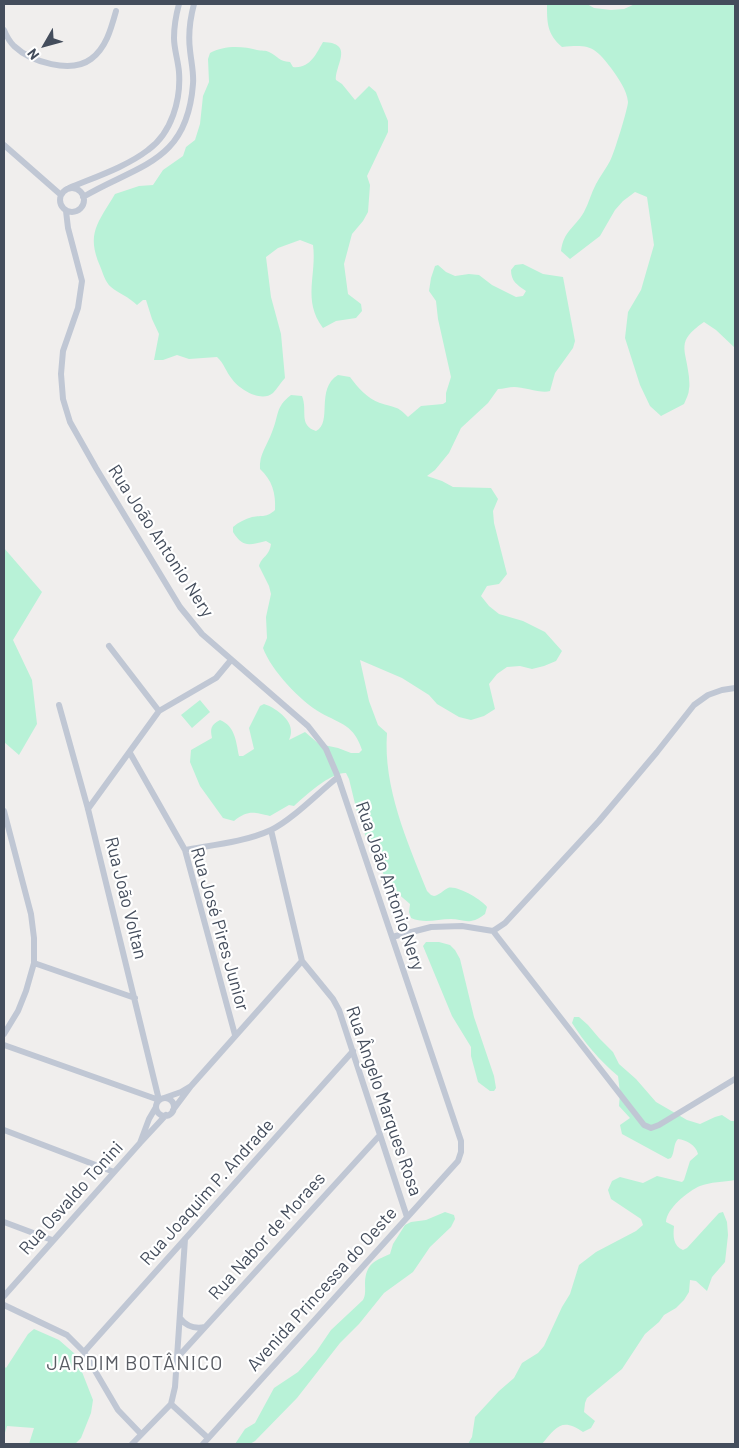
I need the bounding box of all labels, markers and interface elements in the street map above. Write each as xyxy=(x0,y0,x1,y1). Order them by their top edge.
north arrow xyxy=(20,20,70,70)
text: N xyxy=(23,46,42,63)
street label: Rua João Antonio Nery xyxy=(104,461,218,621)
street label: Rua João Antonio Nery xyxy=(351,798,429,974)
street label: Rua João Voltan xyxy=(100,835,152,961)
street label: Rua José Pires Junior xyxy=(186,845,254,1013)
street label: Rua Ângelo Marques Rosa xyxy=(341,1003,427,1199)
street label: Rua Joaquim P. Andrade xyxy=(136,1114,278,1270)
street label: Rua Osvaldo Tonini xyxy=(14,1137,128,1259)
street label: Rua Nabor de Moraes xyxy=(204,1168,330,1304)
street label: Avenida Princessa do Oeste xyxy=(243,1202,401,1376)
district label: JARDIM BOTÂNICO xyxy=(45,1351,225,1375)

